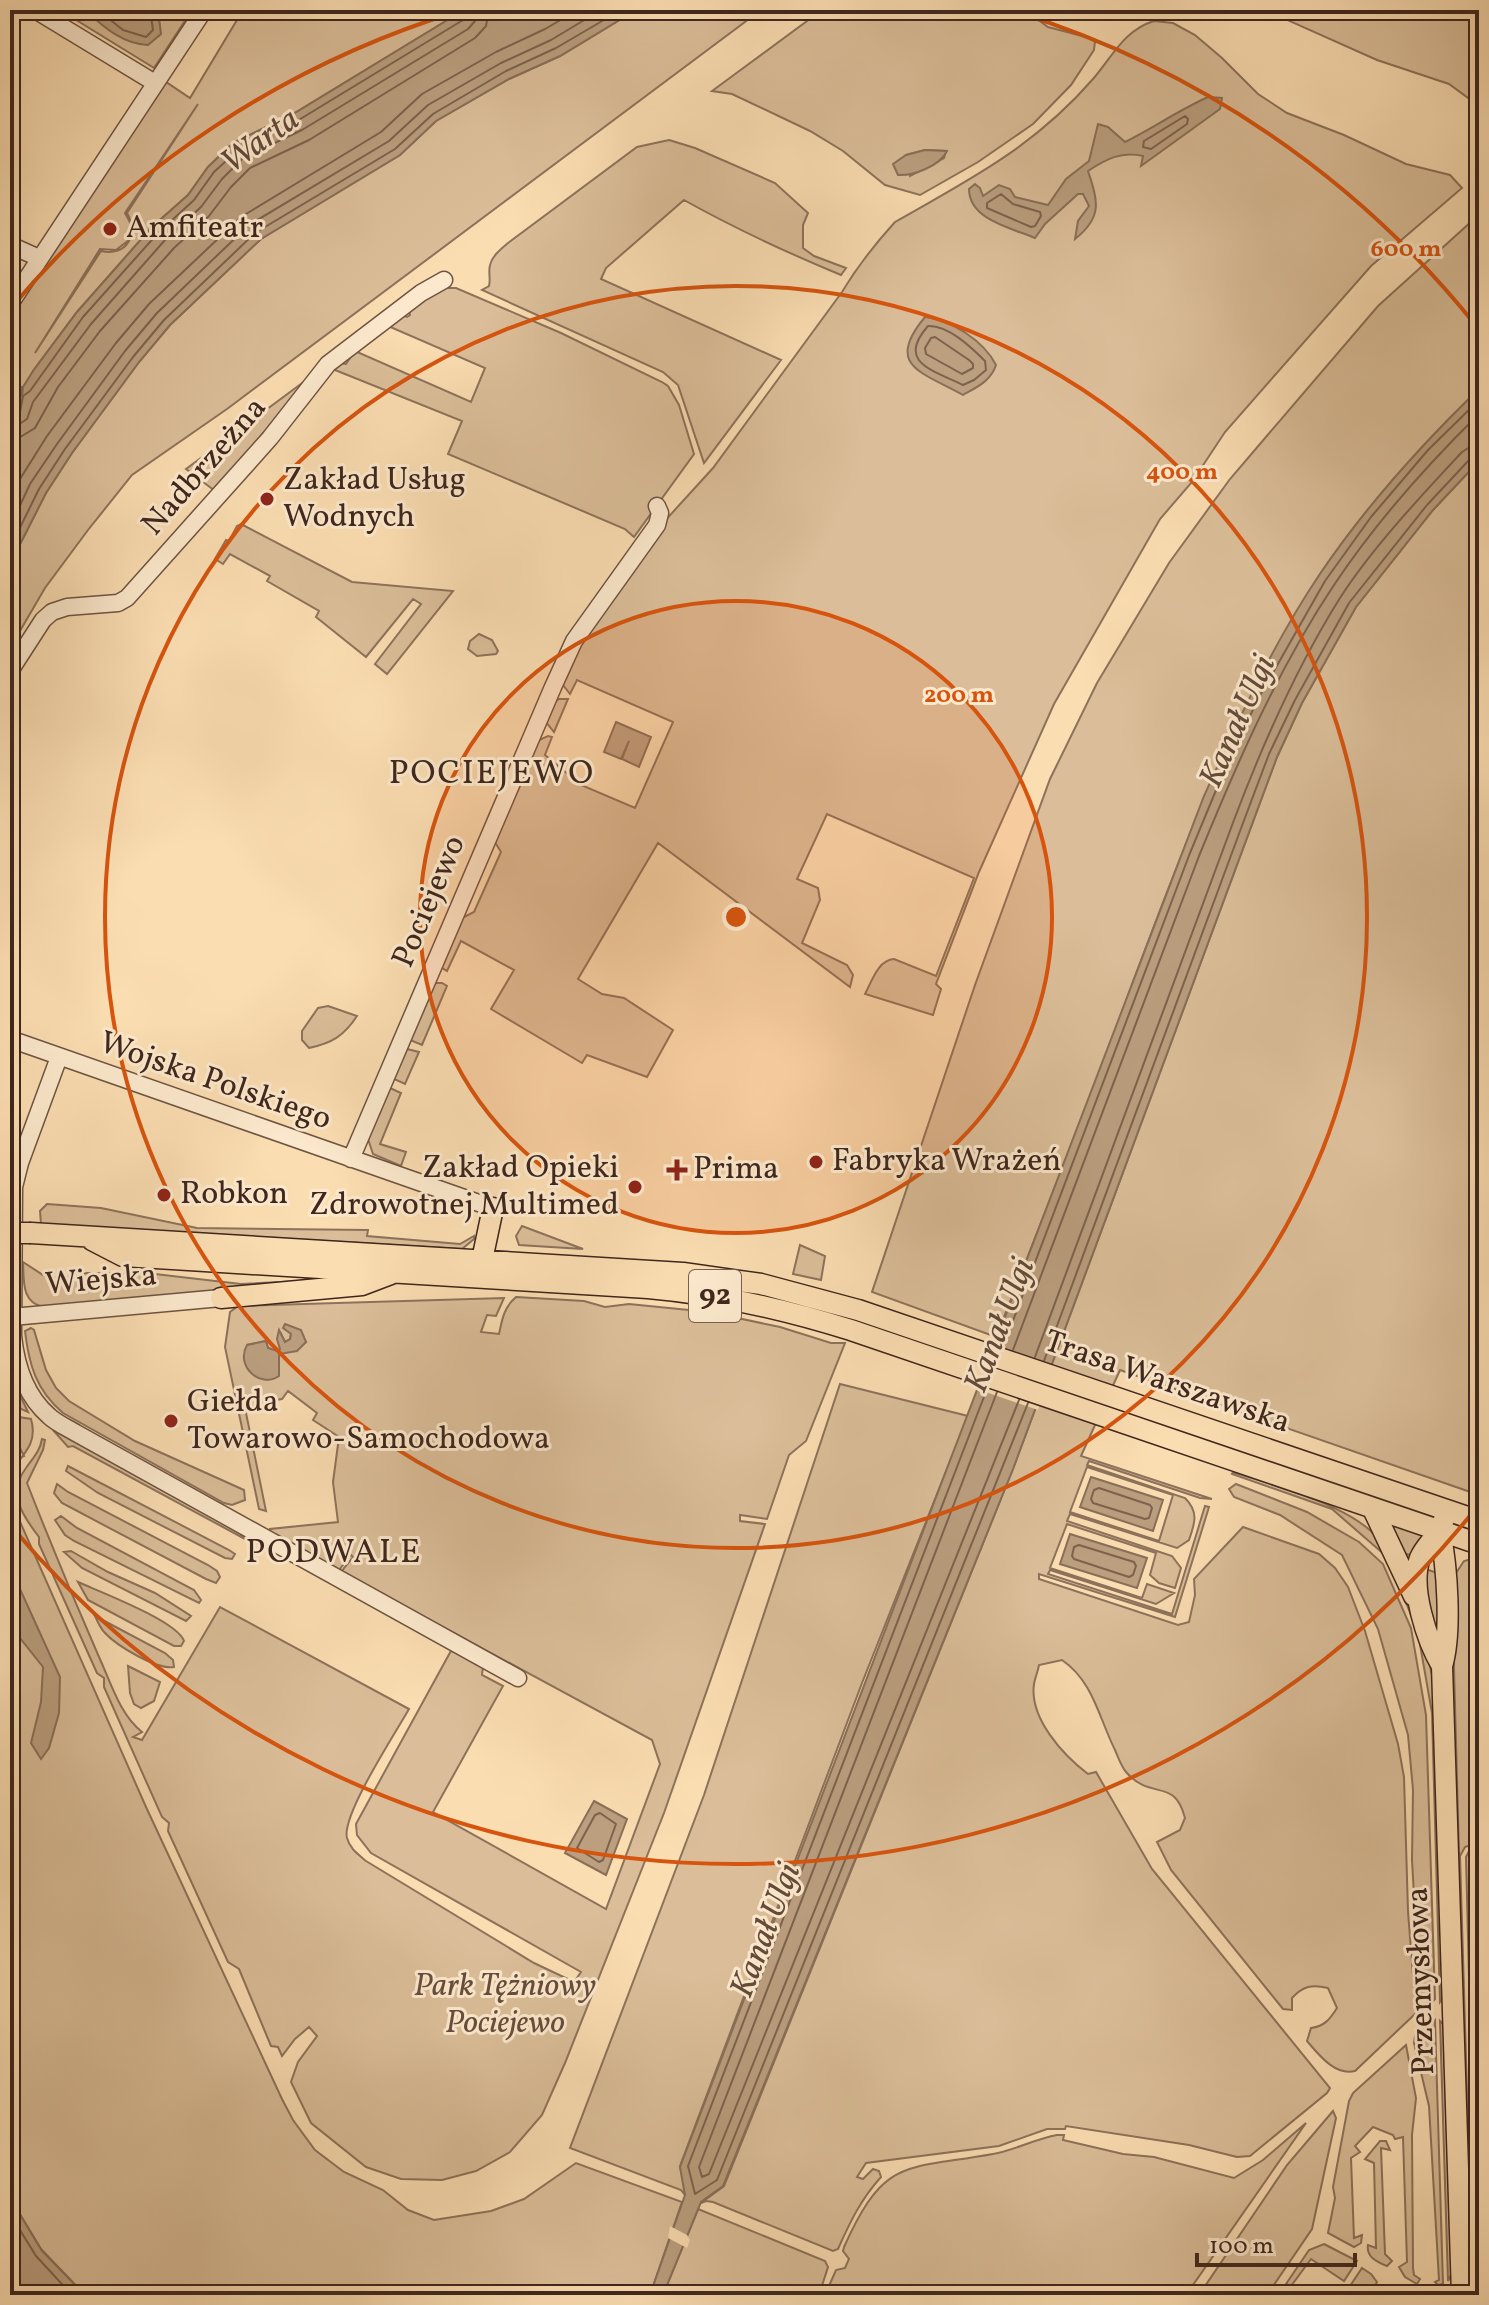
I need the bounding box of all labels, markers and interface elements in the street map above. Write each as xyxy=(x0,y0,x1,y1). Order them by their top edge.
water label: Warta xyxy=(212,98,310,186)
place label: Amfiteatr xyxy=(126,207,263,251)
marker: Amfiteatr xyxy=(101,220,119,238)
text: 600 m xyxy=(1371,233,1441,267)
street label: Nadbrzeżna xyxy=(132,388,278,546)
text: 400 m xyxy=(1146,456,1218,490)
place label: Zakład Usług Wodnych xyxy=(283,459,466,540)
marker: Zakład Usług Wodnych xyxy=(258,490,276,508)
water label: Kanał Ulgi xyxy=(1189,648,1289,796)
text: 200 m xyxy=(924,679,994,713)
district label: POCIEJEWO xyxy=(389,751,595,798)
street label: Pociejewo xyxy=(383,829,477,975)
centre of rings xyxy=(722,903,750,931)
street label: Wojska Polskiego xyxy=(93,1022,337,1142)
place label: Fabryka Wrażeń xyxy=(832,1140,1061,1184)
place label: Zakład Opieki Zdrowotnej Multimed xyxy=(309,1147,619,1228)
place label: Prima xyxy=(693,1148,779,1192)
marker: Fabryka Wrażeń xyxy=(807,1153,825,1171)
marker: Prima xyxy=(668,1161,686,1179)
place label: Robkon xyxy=(180,1173,288,1217)
marker: Zakład Opieki Zdrowotnej Multimed xyxy=(626,1178,644,1196)
marker: Robkon xyxy=(155,1186,173,1204)
water label: Kanał Ulgi xyxy=(954,1252,1048,1400)
street label: Wiejska xyxy=(43,1254,159,1308)
road number: 92 xyxy=(689,1270,741,1322)
street label: Trasa Warszawska xyxy=(1038,1320,1296,1446)
place label: Giełda Towarowo-Samochodowa xyxy=(187,1381,550,1462)
marker: Giełda Towarowo-Samochodowa xyxy=(162,1412,180,1430)
district label: PODWALE xyxy=(245,1530,423,1577)
water label: Kanał Ulgi xyxy=(720,1857,814,2005)
street label: Przemysłowa xyxy=(1397,1886,1447,2076)
park label: Park Tężniowy Pociejewo xyxy=(414,1965,596,2046)
scale bar xyxy=(1197,2217,1355,2267)
text: 100 m xyxy=(1209,2230,1274,2264)

